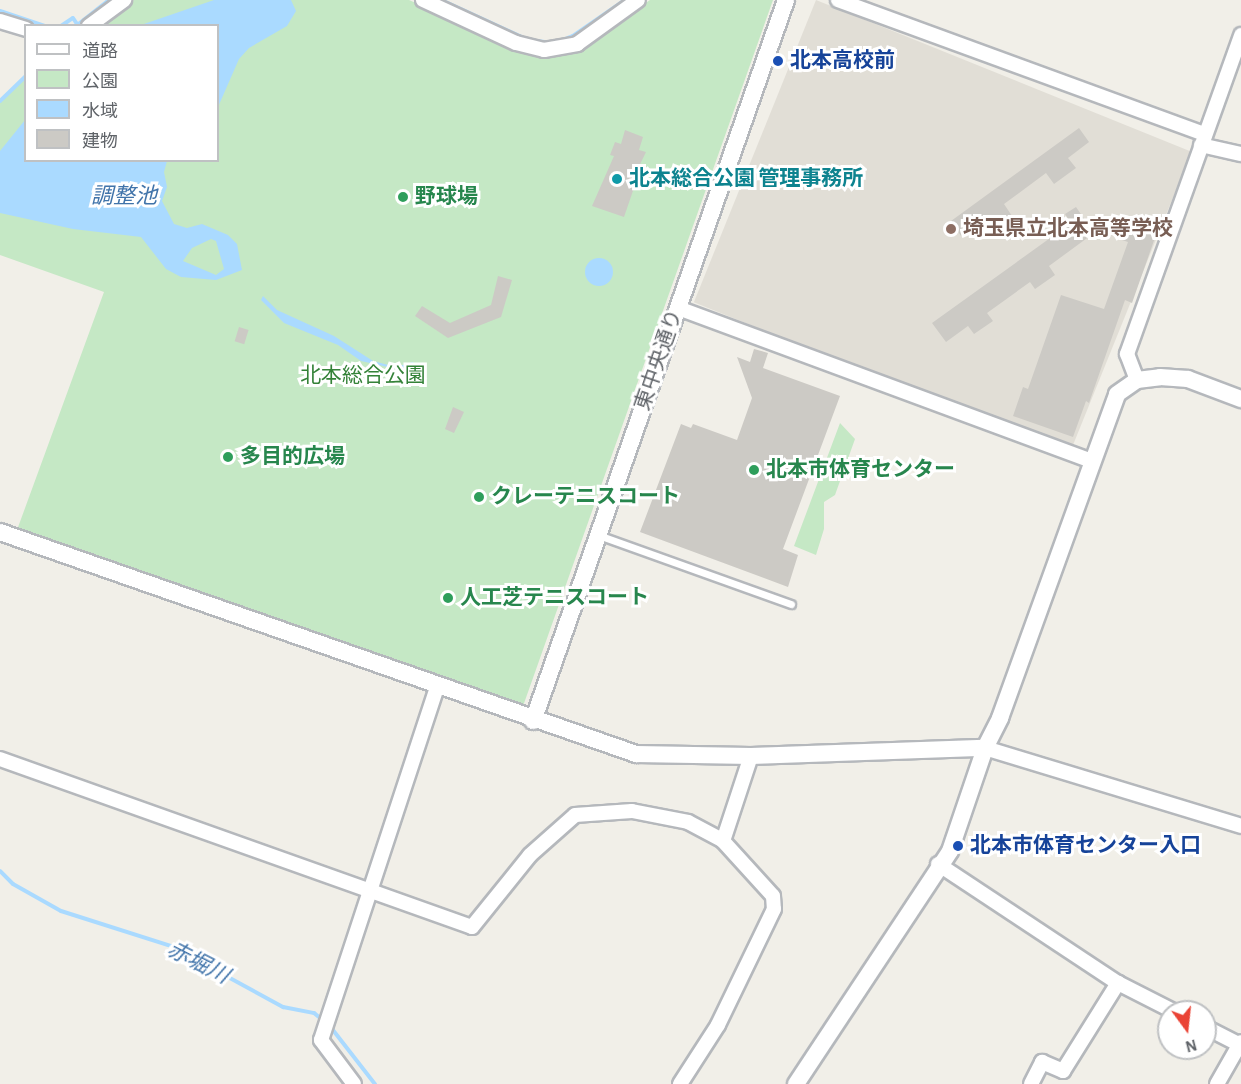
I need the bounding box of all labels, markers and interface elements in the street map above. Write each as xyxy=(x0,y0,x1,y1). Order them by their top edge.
legend xyxy=(24,24,219,162)
text: 道路 xyxy=(82,43,118,61)
place label: 北本高校前 xyxy=(790,48,895,74)
marker: 北本高校前 xyxy=(771,54,785,68)
text: 公園 xyxy=(82,73,118,91)
text: 水域 xyxy=(82,103,118,121)
text: 建物 xyxy=(82,133,118,151)
place label: 北本総合公園 管理事務所 xyxy=(629,166,863,192)
marker: 北本総合公園 管理事務所 xyxy=(610,172,624,186)
water label: 調整池 xyxy=(91,184,157,210)
place label: 野球場 xyxy=(415,184,478,210)
marker: 野球場 xyxy=(396,190,410,204)
place label: 埼玉県立北本高等学校 xyxy=(963,216,1173,242)
marker: 埼玉県立北本高等学校 xyxy=(944,222,958,236)
street label: 東中央通り xyxy=(630,306,688,414)
park label: 北本総合公園 xyxy=(300,363,426,389)
place label: 多目的広場 xyxy=(240,444,345,470)
marker: 多目的広場 xyxy=(221,450,235,464)
place label: 北本市体育センター xyxy=(766,457,955,483)
marker: 北本市体育センター xyxy=(747,463,761,477)
place label: クレーテニスコート xyxy=(491,484,680,510)
marker: クレーテニスコート xyxy=(472,490,486,504)
place label: 人工芝テニスコート xyxy=(460,585,649,611)
marker: 人工芝テニスコート xyxy=(441,591,455,605)
place label: 北本市体育センター入口 xyxy=(970,833,1201,859)
marker: 北本市体育センター入口 xyxy=(951,839,965,853)
water label: 赤堀川 xyxy=(163,936,233,990)
north arrow xyxy=(1157,1000,1217,1060)
text: N xyxy=(1184,1036,1199,1055)

